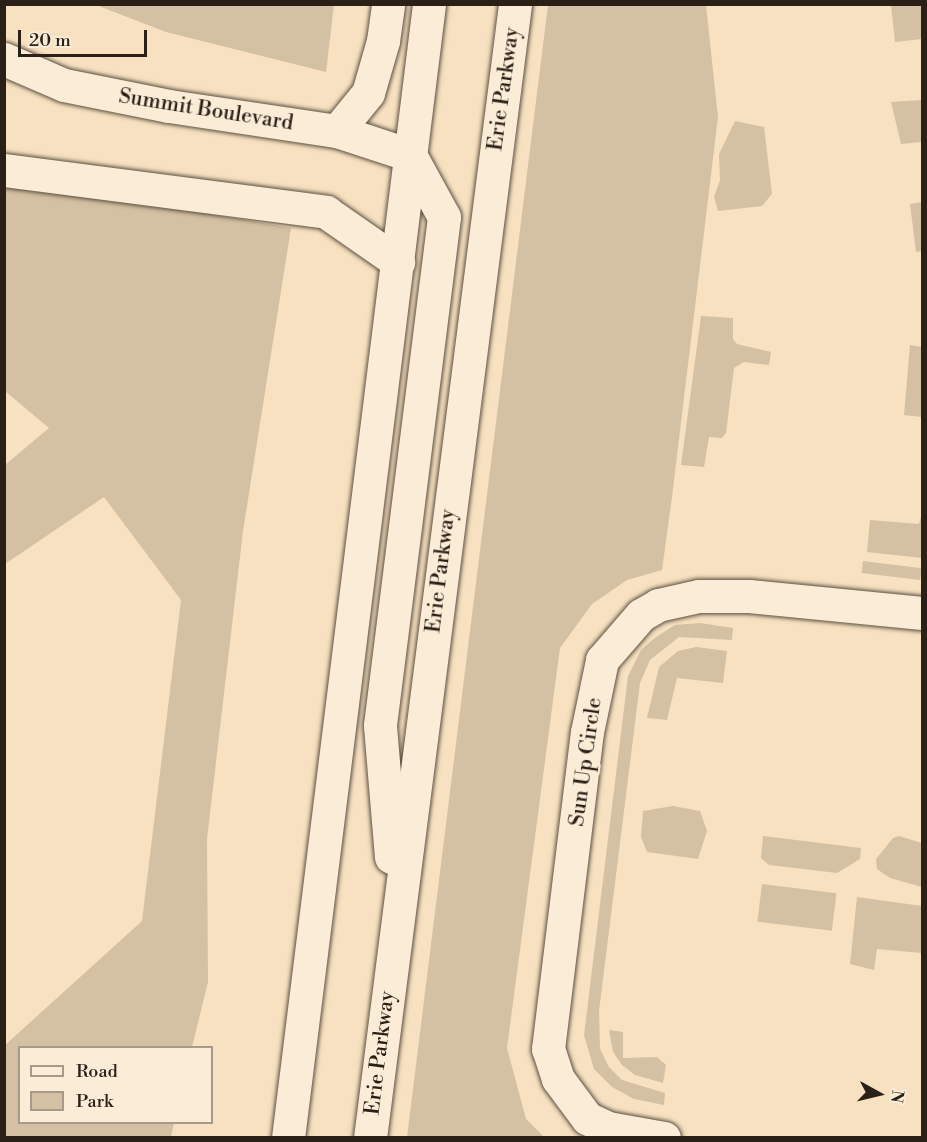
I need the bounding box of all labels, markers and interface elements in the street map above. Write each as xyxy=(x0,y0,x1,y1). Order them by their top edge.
scale bar xyxy=(21,18,150,56)
street label: Erie Parkway xyxy=(483,25,525,153)
text: 20 m xyxy=(29,29,71,52)
street label: Summit Boulevard xyxy=(117,84,295,136)
street label: Erie Parkway xyxy=(421,508,461,634)
street label: Sun Up Circle xyxy=(564,696,608,828)
street label: Erie Parkway xyxy=(360,990,400,1116)
legend xyxy=(18,1046,213,1124)
text: Road xyxy=(76,1060,118,1083)
north arrow xyxy=(849,1064,909,1124)
text: N xyxy=(886,1089,908,1104)
text: Park xyxy=(76,1090,113,1113)

